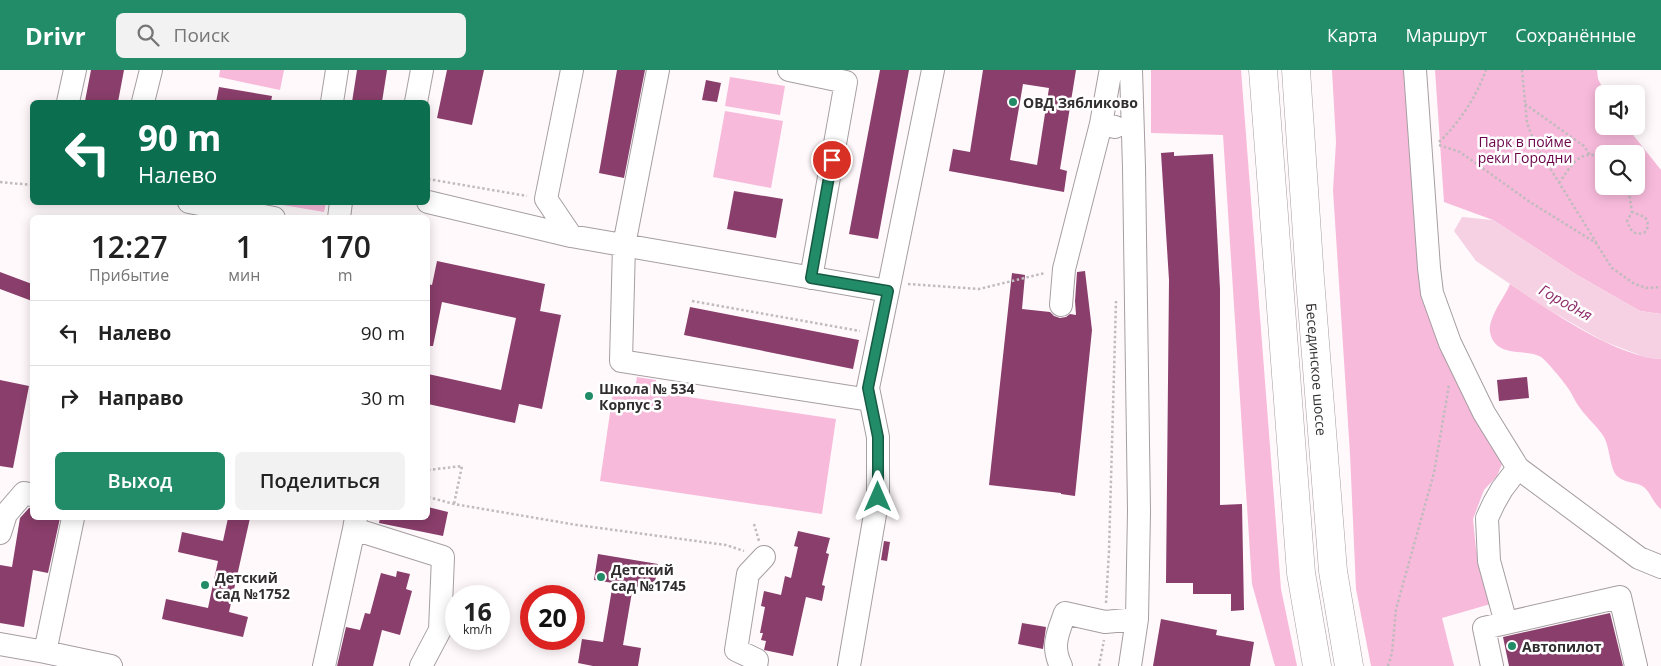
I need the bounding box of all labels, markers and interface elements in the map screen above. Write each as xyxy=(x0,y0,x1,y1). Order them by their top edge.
search box xyxy=(116,13,466,58)
text: Drivr xyxy=(25,19,86,52)
icon: search xyxy=(134,21,162,49)
text: Поиск xyxy=(174,22,230,48)
text: Карта xyxy=(1327,23,1377,47)
text: Маршрут xyxy=(1405,23,1487,47)
text: Сохранённые xyxy=(1515,23,1636,47)
map controls xyxy=(1595,85,1645,195)
button: sound xyxy=(1595,85,1645,135)
place label: ОВД Зябликово xyxy=(1023,93,1138,112)
marker: ОВД Зябликово xyxy=(1007,96,1019,108)
text: 90 m xyxy=(138,114,221,161)
icon: left xyxy=(55,120,120,185)
park label: Парк в пойме реки Городни xyxy=(1478,132,1572,167)
pin xyxy=(811,139,853,181)
button: search xyxy=(1595,145,1645,195)
icon: arrive xyxy=(818,146,846,174)
text: Налево xyxy=(138,159,217,189)
text: 12:27 xyxy=(91,226,168,267)
text: 1 xyxy=(236,226,253,267)
text: 170 xyxy=(319,226,371,267)
text: Прибытие xyxy=(89,264,169,286)
text: мин xyxy=(228,264,260,286)
text: m xyxy=(338,264,353,286)
water label: Городня xyxy=(1536,279,1596,325)
street label: Бесединское шоссе xyxy=(1302,302,1332,436)
icon: left xyxy=(55,319,83,347)
text: Налево xyxy=(98,320,171,346)
text: 90 m xyxy=(361,320,405,346)
place label: Школа № 534 Корпус 3 xyxy=(599,379,695,414)
icon: right xyxy=(55,384,83,412)
text: Направо xyxy=(98,385,184,411)
text: 30 m xyxy=(361,385,405,411)
marker: Школа № 534 Корпус 3 xyxy=(583,390,595,402)
button: Выход xyxy=(55,452,225,510)
button: Поделиться xyxy=(235,452,405,510)
position arrow xyxy=(851,470,903,522)
place label: Детский сад №1745 xyxy=(611,560,686,595)
place label: Детский сад №1752 xyxy=(215,568,290,603)
marker: Детский сад №1745 xyxy=(595,571,607,583)
marker: Детский сад №1752 xyxy=(199,579,211,591)
speed limit sign: 20 xyxy=(520,585,585,650)
text: 16 xyxy=(463,594,492,628)
text: km/h xyxy=(463,621,492,638)
place label: Автопилот xyxy=(1522,637,1602,656)
marker: Автопилот xyxy=(1506,640,1518,652)

